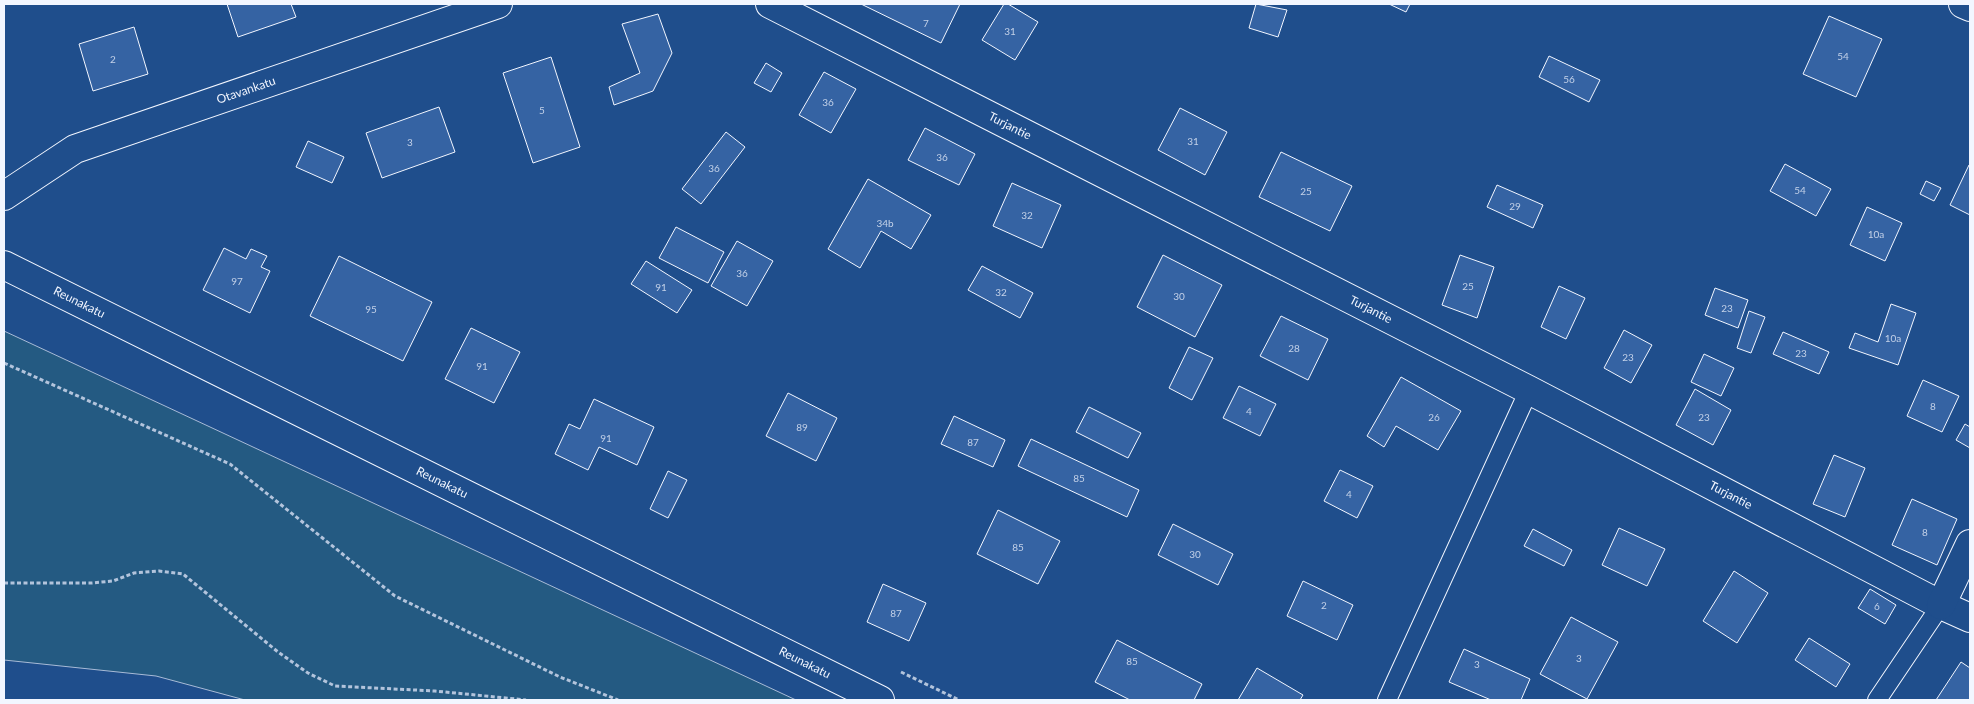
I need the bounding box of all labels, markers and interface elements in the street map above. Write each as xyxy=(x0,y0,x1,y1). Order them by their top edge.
house number: 7 xyxy=(923,17,929,29)
house number: 31 xyxy=(1004,25,1016,37)
house number: 54 xyxy=(1837,50,1849,62)
house number: 2 xyxy=(110,53,116,65)
street label: Otavankatu xyxy=(214,73,277,107)
house number: 56 xyxy=(1563,73,1575,85)
house number: 36 xyxy=(822,96,834,108)
house number: 5 xyxy=(539,104,545,116)
street label: Turjantie xyxy=(986,108,1034,143)
house number: 31 xyxy=(1187,135,1199,147)
house number: 3 xyxy=(407,136,413,148)
house number: 36 xyxy=(936,151,948,163)
house number: 36 xyxy=(708,162,720,174)
house number: 54 xyxy=(1794,184,1806,196)
house number: 25 xyxy=(1300,185,1312,197)
house number: 29 xyxy=(1509,200,1521,212)
house number: 32 xyxy=(1021,209,1033,221)
house number: 34b xyxy=(876,217,894,229)
house number: 10a xyxy=(1868,228,1884,240)
house number: 36 xyxy=(736,267,748,279)
house number: 97 xyxy=(231,275,243,287)
house number: 25 xyxy=(1462,280,1474,292)
house number: 91 xyxy=(655,281,667,293)
street label: Reunakatu xyxy=(51,283,108,321)
house number: 32 xyxy=(995,286,1007,298)
house number: 30 xyxy=(1173,290,1185,302)
street label: Turjantie xyxy=(1347,292,1395,326)
house number: 23 xyxy=(1721,302,1733,314)
house number: 95 xyxy=(365,303,377,315)
house number: 10a xyxy=(1885,332,1901,344)
house number: 28 xyxy=(1288,342,1300,354)
house number: 23 xyxy=(1795,347,1807,359)
house number: 23 xyxy=(1622,351,1634,363)
house number: 91 xyxy=(476,360,488,372)
house number: 8 xyxy=(1930,400,1936,412)
house number: 4 xyxy=(1246,405,1252,417)
house number: 26 xyxy=(1428,411,1440,423)
house number: 23 xyxy=(1698,411,1710,423)
house number: 89 xyxy=(796,421,808,433)
house number: 91 xyxy=(600,432,612,444)
house number: 87 xyxy=(967,436,979,448)
street label: Reunakatu xyxy=(414,463,471,501)
house number: 85 xyxy=(1073,472,1085,484)
street label: Turjantie xyxy=(1707,477,1755,512)
house number: 4 xyxy=(1346,488,1352,500)
house number: 8 xyxy=(1922,526,1928,538)
house number: 85 xyxy=(1012,541,1024,553)
house number: 30 xyxy=(1189,548,1201,560)
house number: 2 xyxy=(1321,599,1327,611)
house number: 6 xyxy=(1874,600,1880,612)
house number: 87 xyxy=(890,607,902,619)
street label: Reunakatu xyxy=(777,643,833,681)
house number: 3 xyxy=(1576,652,1582,664)
house number: 85 xyxy=(1126,655,1138,667)
house number: 3 xyxy=(1474,658,1480,670)

